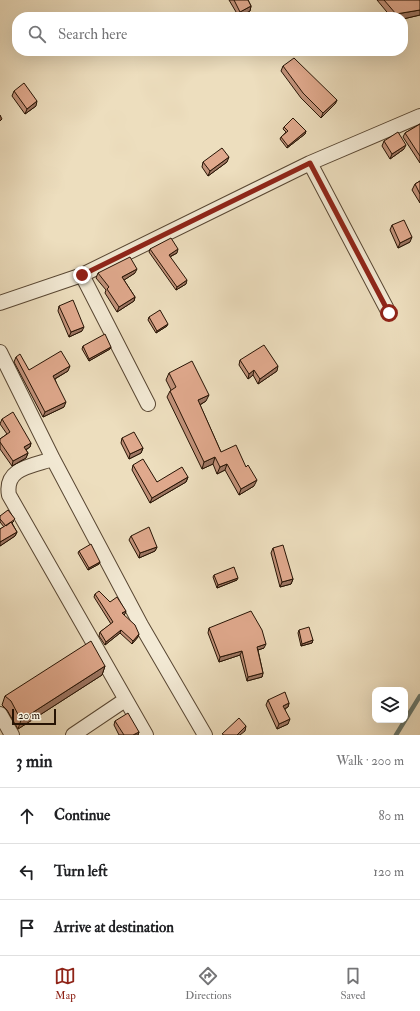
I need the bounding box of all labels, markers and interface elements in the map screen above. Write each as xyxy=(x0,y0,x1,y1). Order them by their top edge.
search box xyxy=(12,12,408,56)
icon: search xyxy=(26,23,48,45)
text: Search here xyxy=(58,25,127,44)
route end xyxy=(73,266,91,284)
route start xyxy=(380,304,398,322)
map controls xyxy=(372,687,408,723)
button: layers xyxy=(372,687,408,723)
scale bar xyxy=(12,707,56,726)
text: 20 m xyxy=(18,709,40,722)
text: 3 min xyxy=(16,751,53,772)
text: Walk · 200 m xyxy=(336,753,404,769)
icon: ahead xyxy=(16,805,38,827)
text: Continue xyxy=(54,806,110,825)
text: 80 m xyxy=(378,808,404,824)
icon: left xyxy=(16,861,38,883)
text: Turn left xyxy=(54,862,108,881)
text: 120 m xyxy=(373,864,404,880)
icon: arrive xyxy=(16,917,38,939)
text: Arrive at destination xyxy=(54,918,174,937)
tab: Map xyxy=(54,965,76,1002)
tab: Directions xyxy=(185,965,232,1002)
tab: Saved xyxy=(340,965,366,1002)

